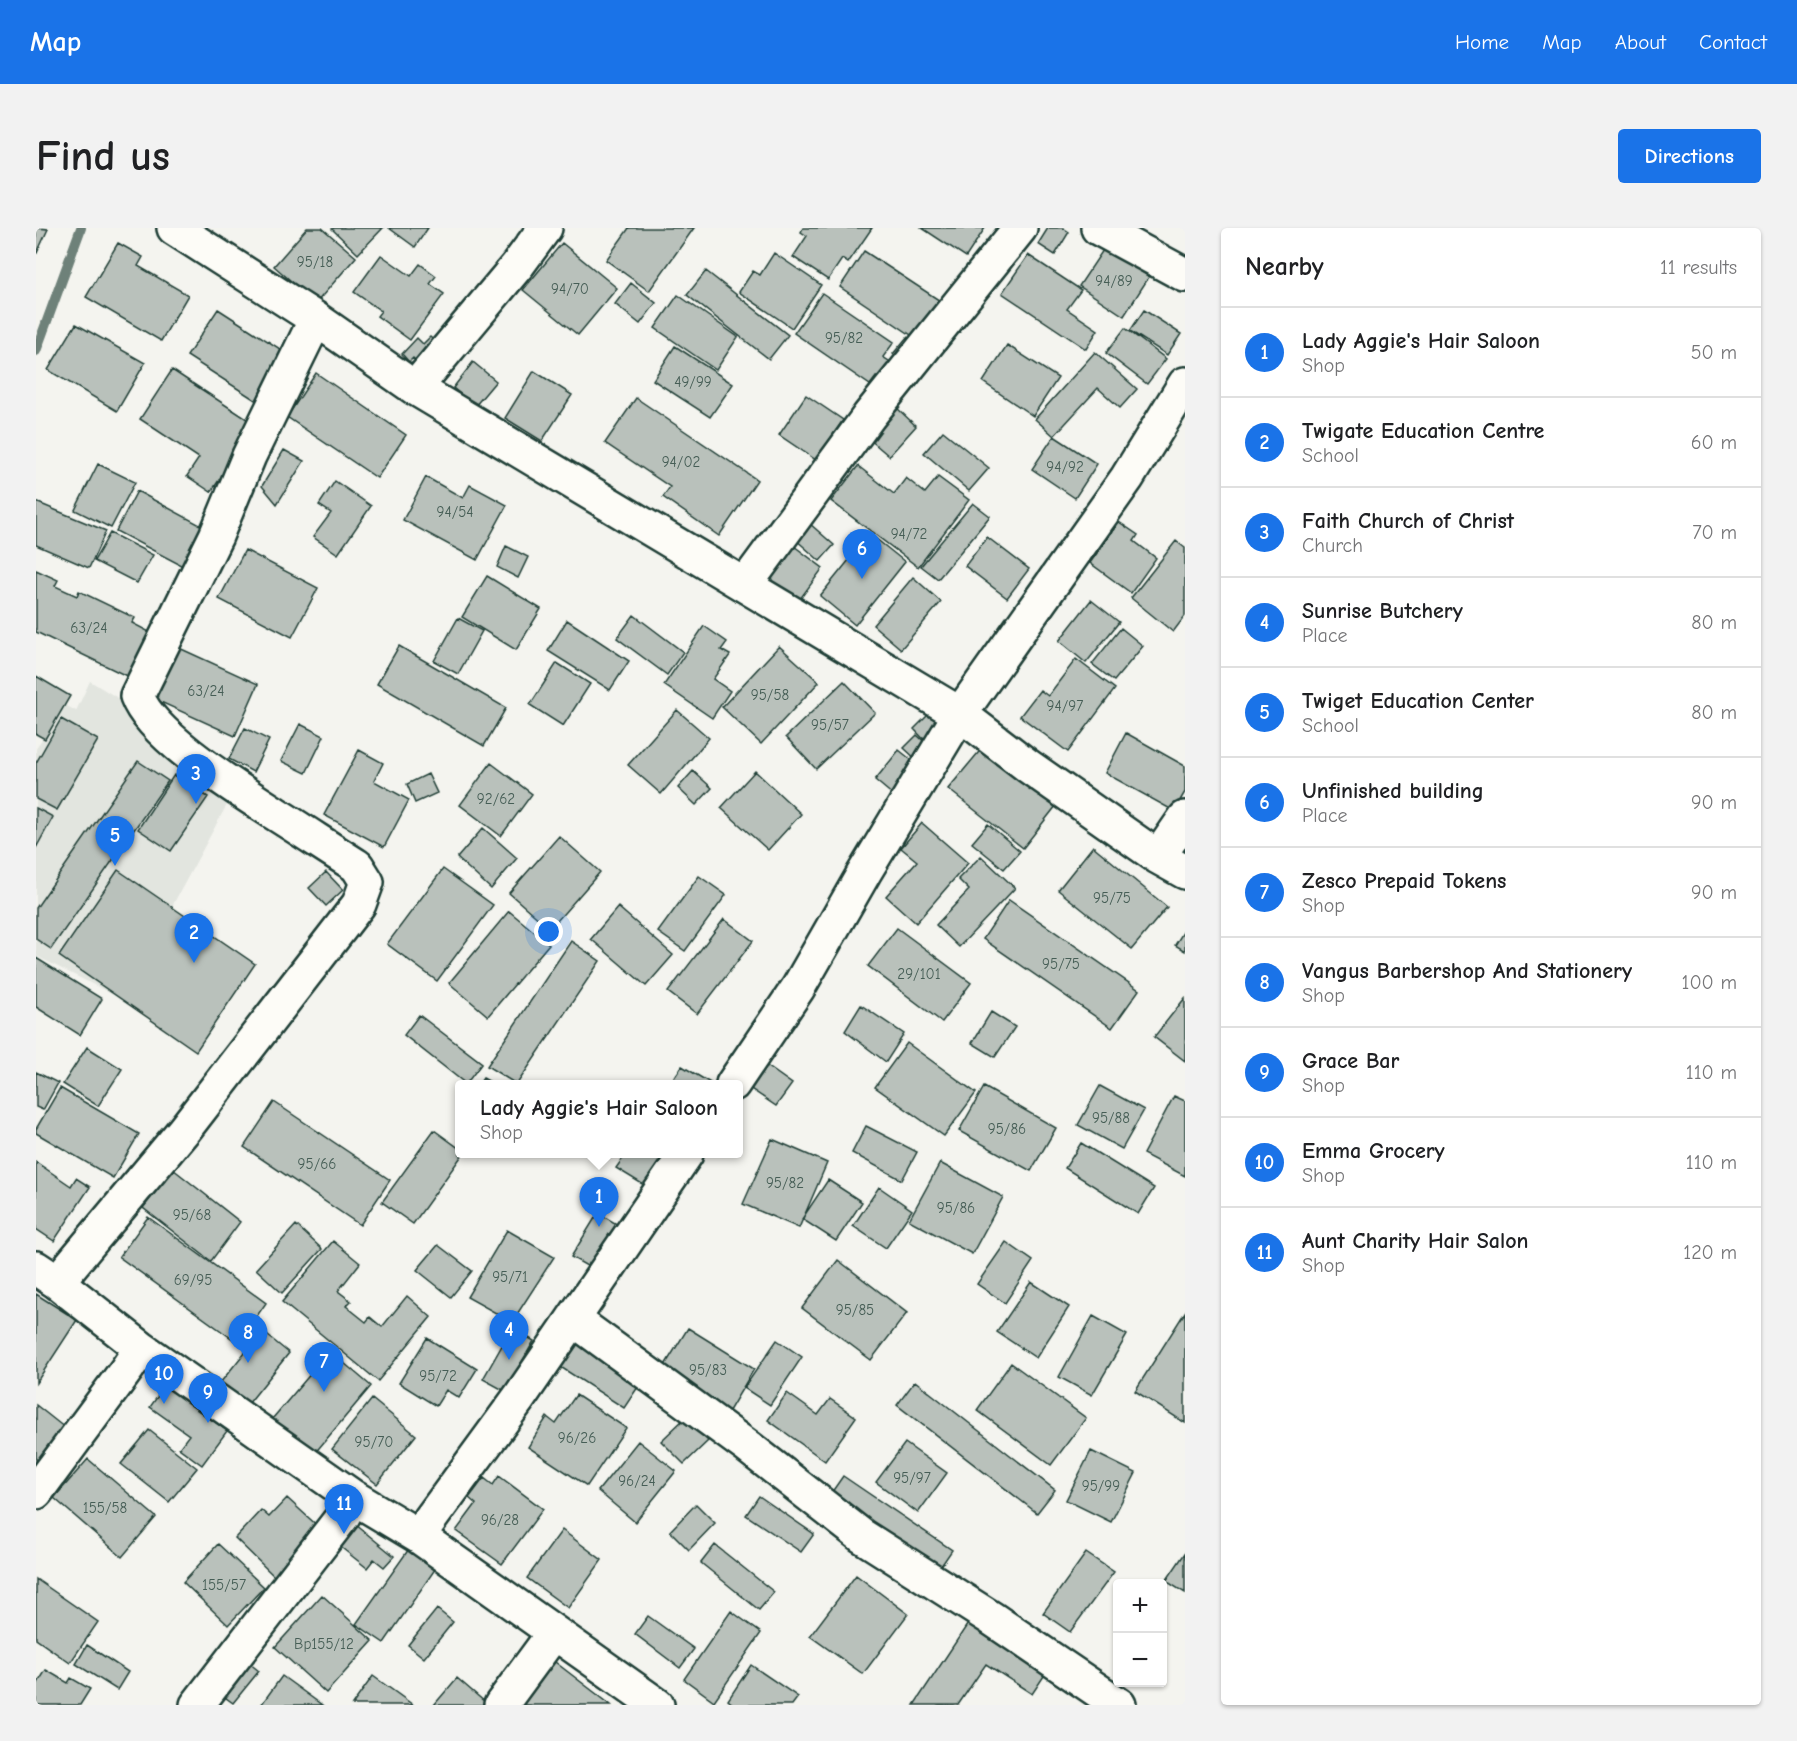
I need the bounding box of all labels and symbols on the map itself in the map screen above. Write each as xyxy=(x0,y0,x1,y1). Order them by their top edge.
house number: 95/18 xyxy=(297,253,333,271)
house number: 94/89 xyxy=(1095,272,1133,290)
house number: 94/70 xyxy=(551,280,589,298)
house number: 95/82 xyxy=(825,329,863,347)
house number: 49/99 xyxy=(674,373,712,391)
house number: 94/02 xyxy=(662,453,700,471)
house number: 94/92 xyxy=(1046,458,1084,476)
house number: 94/54 xyxy=(436,503,474,521)
house number: 94/72 xyxy=(891,525,927,543)
pin: 6 xyxy=(842,530,882,579)
house number: 63/24 xyxy=(70,619,108,637)
house number: 63/24 xyxy=(187,682,225,700)
house number: 95/58 xyxy=(751,686,789,704)
house number: 94/97 xyxy=(1047,697,1083,715)
house number: 95/57 xyxy=(811,716,849,734)
pin: 3 xyxy=(176,754,216,804)
house number: 92/62 xyxy=(477,790,515,808)
pin: 5 xyxy=(96,816,134,866)
house number: 95/75 xyxy=(1093,889,1131,907)
pin: 2 xyxy=(174,914,214,963)
your location xyxy=(534,917,563,946)
house number: 95/75 xyxy=(1042,955,1080,973)
house number: 29/101 xyxy=(897,965,941,983)
house number: 95/88 xyxy=(1092,1109,1130,1127)
house number: 95/86 xyxy=(988,1120,1026,1138)
house number: 95/66 xyxy=(298,1155,336,1173)
house number: 95/82 xyxy=(766,1174,804,1192)
pin: 1 xyxy=(580,1178,618,1227)
house number: 95/86 xyxy=(937,1199,975,1217)
house number: 95/68 xyxy=(173,1206,211,1224)
house number: 95/71 xyxy=(492,1268,528,1286)
house number: 69/95 xyxy=(174,1271,212,1289)
house number: 95/85 xyxy=(836,1301,874,1319)
pin: 4 xyxy=(490,1310,528,1360)
pin: 8 xyxy=(228,1314,268,1363)
pin: 7 xyxy=(304,1342,344,1392)
pin: 10 xyxy=(144,1354,184,1404)
house number: 95/83 xyxy=(689,1361,727,1379)
house number: 95/72 xyxy=(419,1367,457,1385)
pin: 9 xyxy=(188,1374,228,1423)
house number: 96/26 xyxy=(558,1429,596,1447)
house number: 95/70 xyxy=(355,1433,393,1451)
house number: 95/97 xyxy=(893,1469,931,1487)
house number: 96/24 xyxy=(618,1472,656,1490)
house number: 95/99 xyxy=(1082,1477,1120,1495)
pin: 11 xyxy=(324,1484,364,1534)
house number: 155/58 xyxy=(83,1499,127,1517)
house number: 96/28 xyxy=(481,1511,519,1529)
house number: 155/57 xyxy=(202,1576,246,1594)
house number: Bp155/12 xyxy=(294,1635,354,1653)

